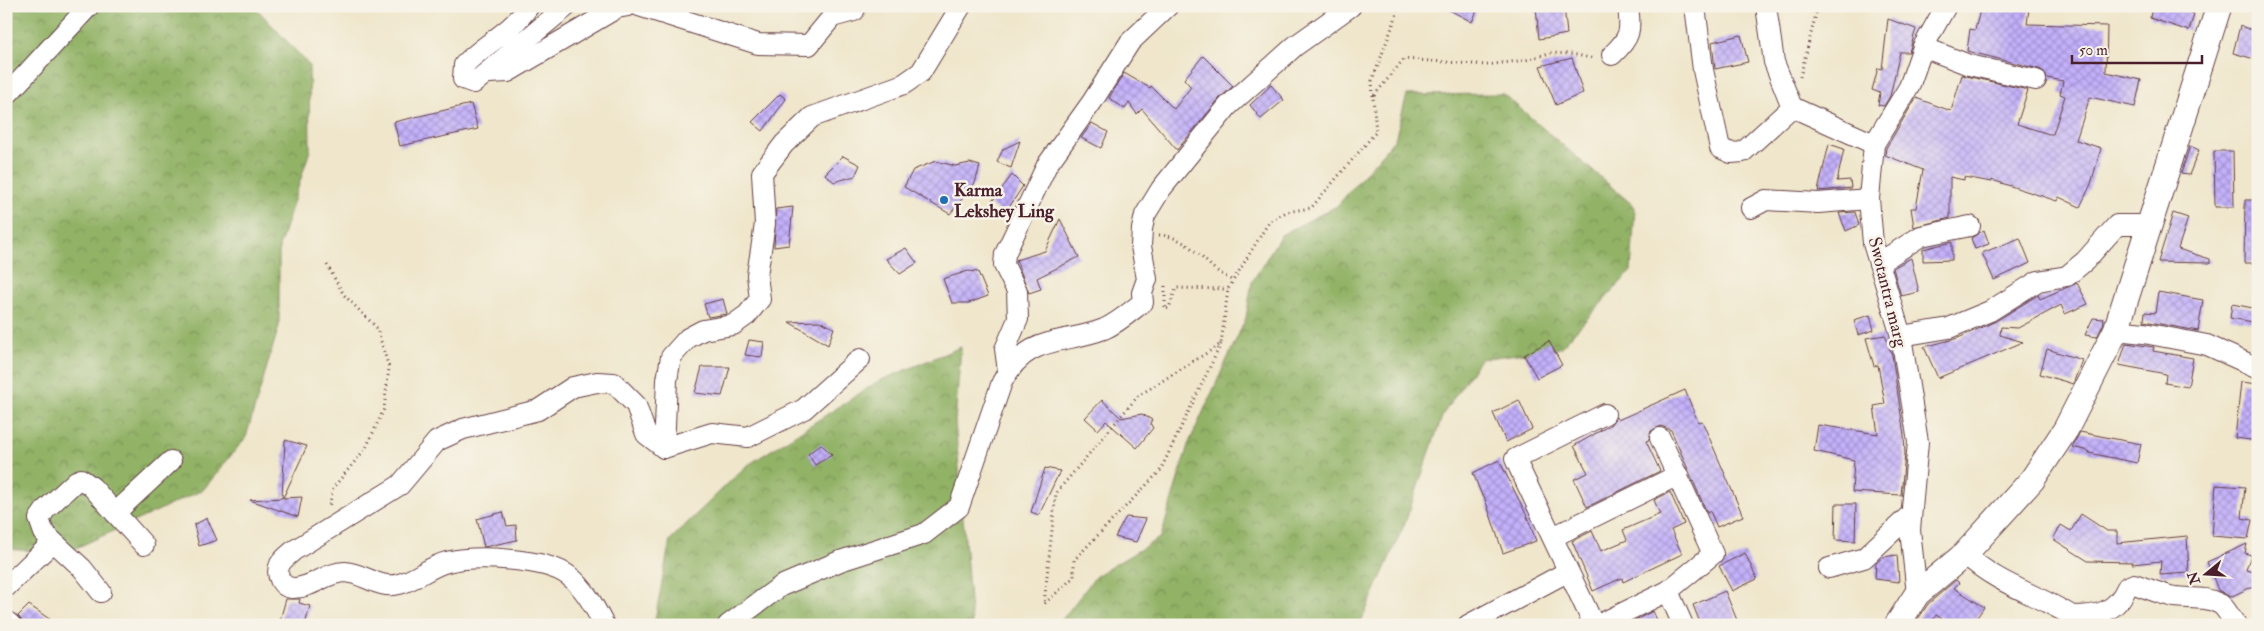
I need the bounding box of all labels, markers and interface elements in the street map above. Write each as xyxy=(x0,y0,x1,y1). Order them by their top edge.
scale bar xyxy=(2072,32,2202,64)
text: 50 m xyxy=(2079,41,2108,60)
place label: Karma Lekshey Ling xyxy=(954,179,1055,223)
marker: Karma Lekshey Ling xyxy=(938,194,950,206)
street label: Swotantra marg xyxy=(1863,235,1913,351)
north arrow xyxy=(2182,548,2232,598)
text: N xyxy=(2184,569,2204,587)

